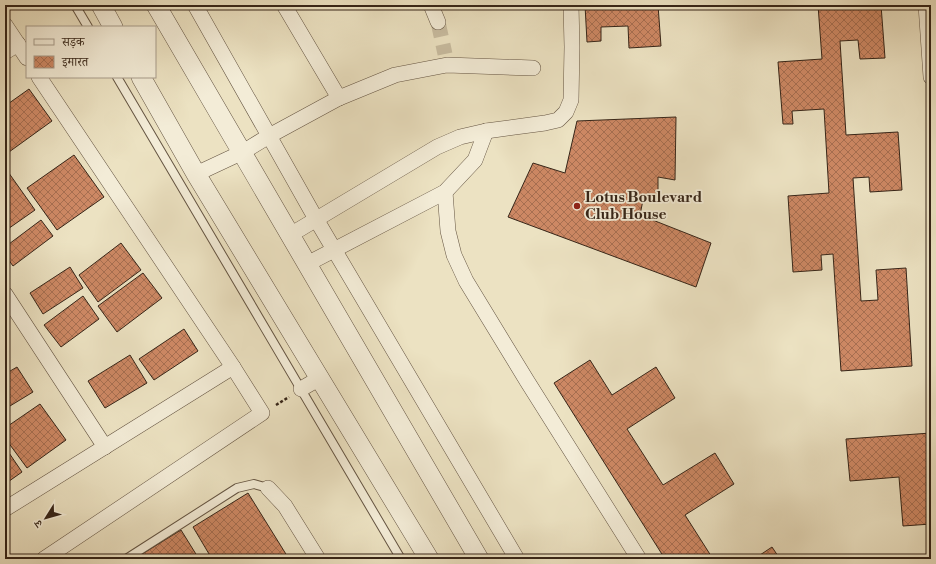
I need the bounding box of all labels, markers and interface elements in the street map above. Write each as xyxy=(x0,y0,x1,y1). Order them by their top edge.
legend xyxy=(26,26,156,78)
text: सड़क xyxy=(61,35,86,50)
text: इमारत xyxy=(61,55,89,70)
place label: Lotus Boulevard Club House xyxy=(585,188,703,224)
marker: Lotus Boulevard Club House xyxy=(572,201,582,211)
north arrow xyxy=(26,498,66,538)
text: उ xyxy=(31,516,47,531)

